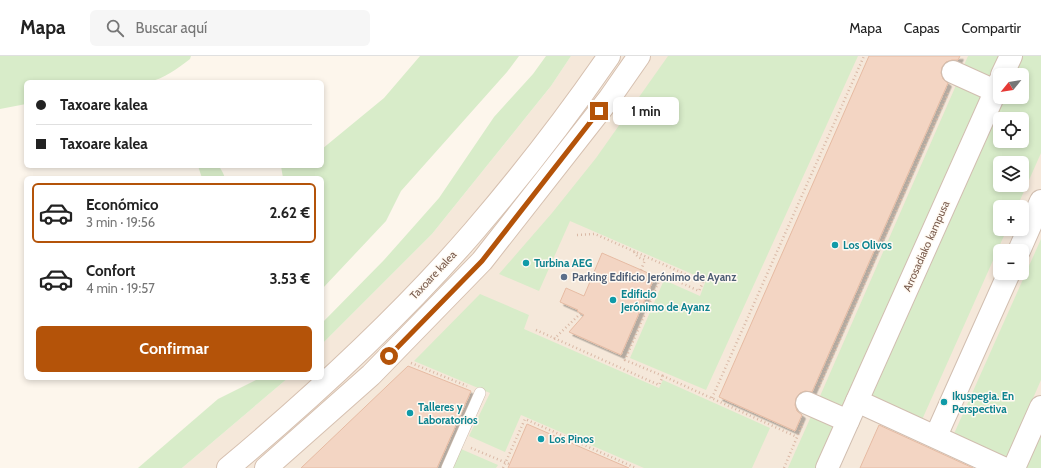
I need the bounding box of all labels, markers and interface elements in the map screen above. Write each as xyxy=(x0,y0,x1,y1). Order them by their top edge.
search box xyxy=(90,10,370,46)
text: Mapa xyxy=(20,16,66,39)
icon: search xyxy=(104,17,126,39)
text: Buscar aquí xyxy=(136,19,207,37)
text: Mapa xyxy=(849,19,882,37)
text: Capas xyxy=(904,19,940,37)
text: Compartir xyxy=(962,19,1021,37)
north arrow xyxy=(993,68,1029,104)
map controls xyxy=(993,68,1029,280)
text: Taxoare kalea xyxy=(60,96,148,114)
callout: 1 min xyxy=(613,97,679,125)
route end xyxy=(590,102,608,120)
text: 1 min xyxy=(631,103,661,119)
button: locate xyxy=(993,112,1029,148)
text: Taxoare kalea xyxy=(60,135,148,153)
button: layers xyxy=(993,156,1029,192)
icon: car xyxy=(38,195,74,231)
text: Económico xyxy=(86,196,158,214)
street label: Arrosadiako kampusa xyxy=(900,198,953,294)
button: + xyxy=(993,200,1029,236)
text: 2.62 € xyxy=(269,204,310,222)
text: 3 min · 19:56 xyxy=(86,214,155,230)
place label: Los Olivos xyxy=(843,238,892,252)
marker: Los Olivos xyxy=(830,240,840,250)
button: − xyxy=(993,244,1029,280)
street label: Taxoare kalea xyxy=(407,247,460,302)
place label: Turbina AEG xyxy=(534,256,592,270)
marker: Turbina AEG xyxy=(521,258,531,268)
icon: car xyxy=(38,261,74,297)
text: Confort xyxy=(86,262,135,280)
text: 3.53 € xyxy=(269,270,310,288)
place label: Parking Edificio Jerónimo de Ayanz xyxy=(572,270,737,284)
marker: Parking Edificio Jerónimo de Ayanz xyxy=(559,272,569,282)
text: 4 min · 19:57 xyxy=(86,280,155,296)
place label: Edificio Jerónimo de Ayanz xyxy=(620,287,711,314)
marker: Edificio Jerónimo de Ayanz xyxy=(608,295,618,305)
button: Confirmar xyxy=(36,326,312,372)
route start xyxy=(380,347,398,365)
place label: Ikuspegia. En Perspectiva xyxy=(952,389,1014,416)
marker: Ikuspegia. En Perspectiva xyxy=(939,397,949,407)
place label: Talleres y Laboratorios xyxy=(418,400,478,427)
marker: Talleres y Laboratorios xyxy=(405,408,415,418)
place label: Los Pinos xyxy=(549,432,594,446)
marker: Los Pinos xyxy=(536,434,546,444)

